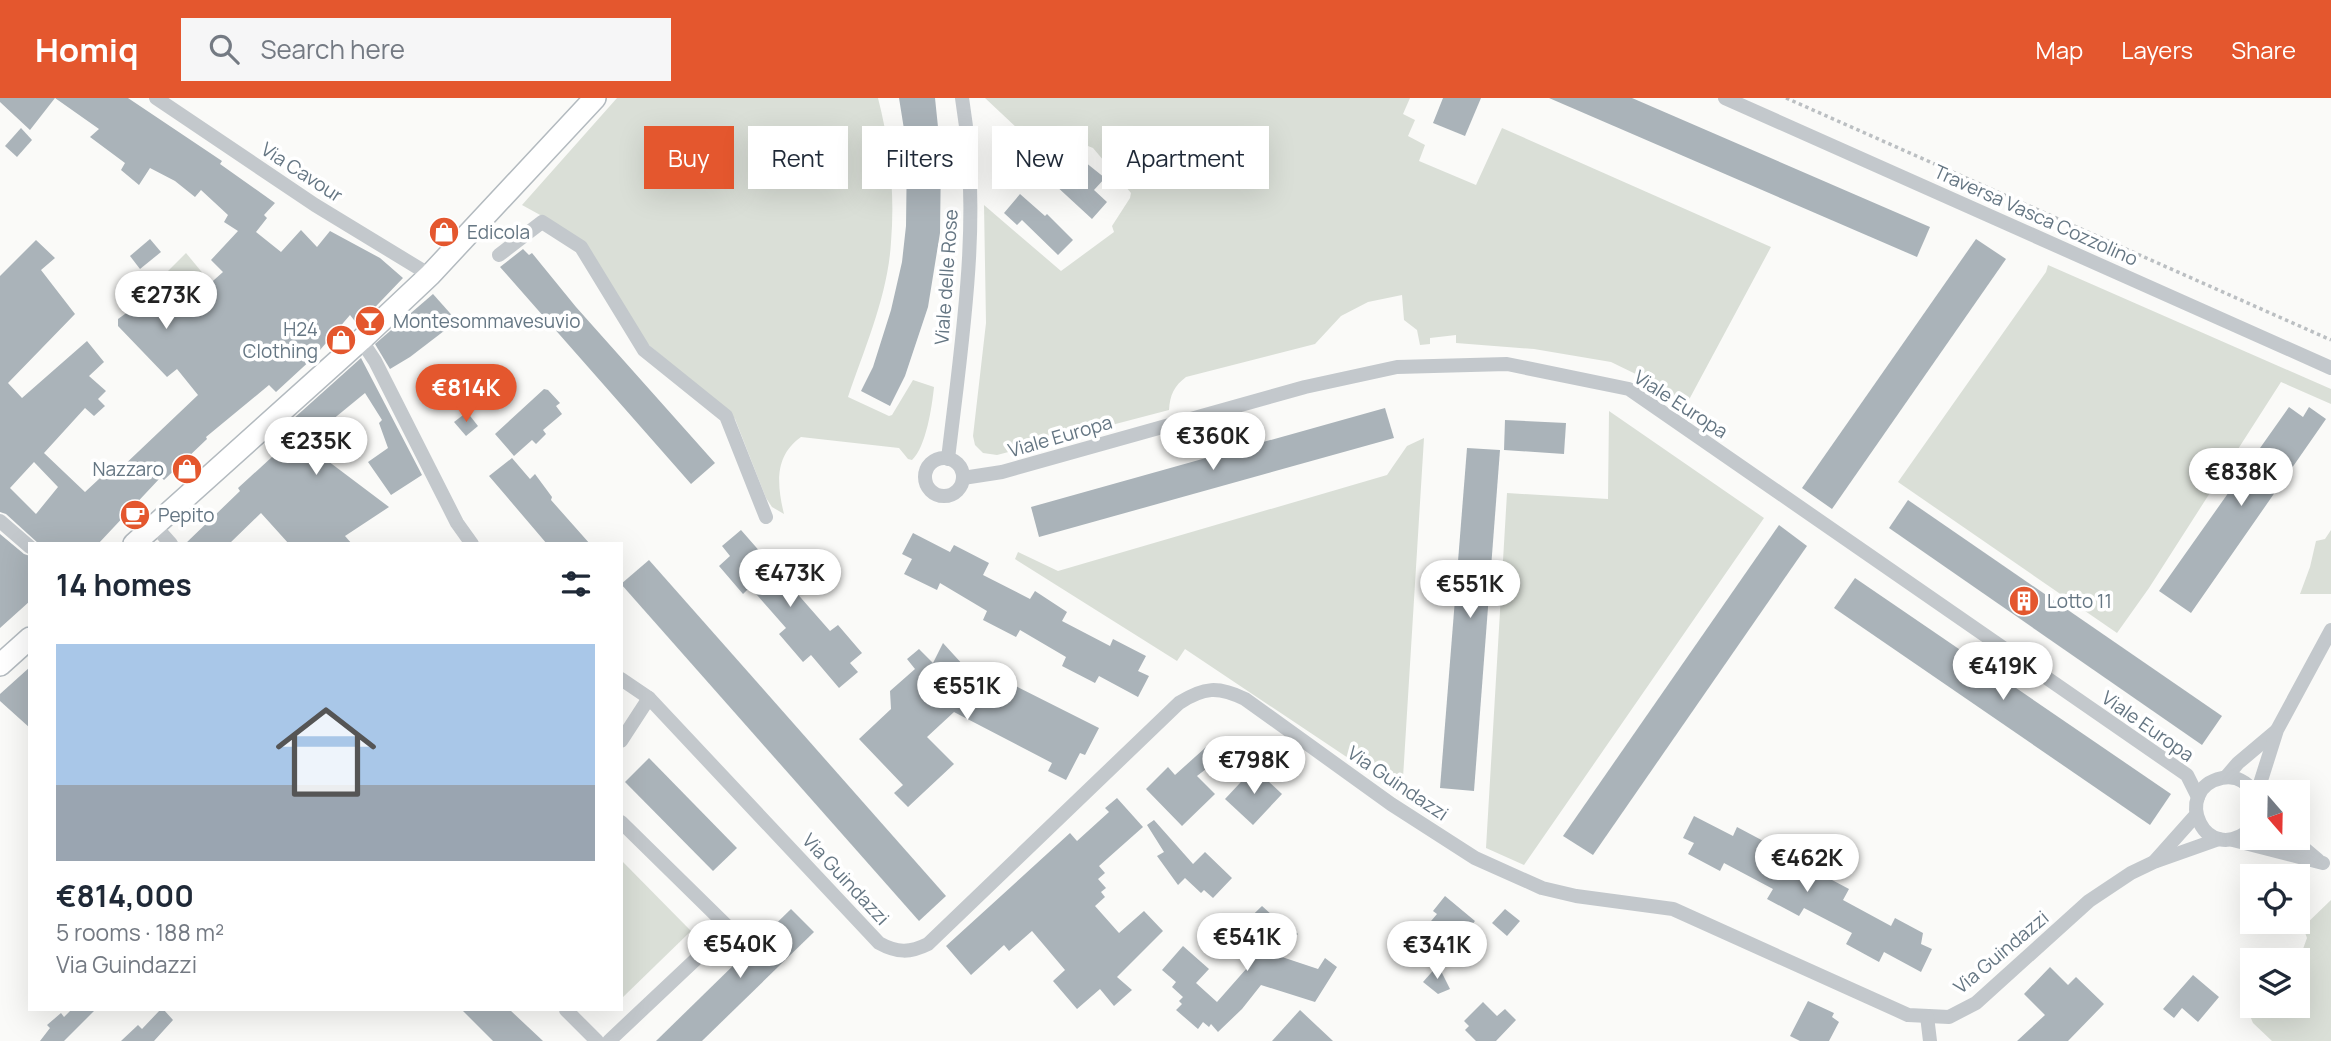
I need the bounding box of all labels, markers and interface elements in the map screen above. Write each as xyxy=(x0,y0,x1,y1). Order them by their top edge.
search box xyxy=(181,18,671,81)
text: Homiq xyxy=(35,27,139,72)
icon: search xyxy=(205,30,243,68)
text: Search here xyxy=(261,31,405,67)
text: Map xyxy=(2036,33,2083,66)
text: Layers xyxy=(2121,33,2193,66)
text: Share xyxy=(2231,33,2296,66)
chip: Buy xyxy=(644,126,734,189)
chip: Rent xyxy=(748,126,848,189)
chip: Filters xyxy=(862,126,978,189)
chip: New xyxy=(992,126,1088,189)
chip: Apartment xyxy=(1102,126,1269,189)
street label: Via Cavour xyxy=(256,136,348,208)
street label: Traversa Vasca Cozzolino xyxy=(1930,158,2142,272)
street label: Viale delle Rose xyxy=(928,208,964,346)
shop icon: Edicola xyxy=(427,215,461,249)
place label: Edicola xyxy=(467,219,530,245)
pin: €273K xyxy=(117,272,215,331)
text: €273K xyxy=(131,278,201,310)
bar icon: Montesommavesuvio xyxy=(353,304,387,338)
place label: Montesommavesuvio xyxy=(393,308,580,334)
place label: H24 Clothing xyxy=(243,316,318,364)
shop icon: H24 Clothing xyxy=(324,323,358,357)
pin: €814K xyxy=(417,364,515,424)
street label: Viale Europa xyxy=(1629,364,1733,444)
text: €814K xyxy=(432,371,500,403)
street label: Viale Europa xyxy=(1005,409,1115,463)
pin: €360K xyxy=(1164,412,1262,472)
pin: €235K xyxy=(267,418,365,477)
text: €360K xyxy=(1176,419,1250,451)
text: €235K xyxy=(280,424,352,456)
pin: €838K xyxy=(2192,448,2290,508)
shop icon: Nazzaro xyxy=(170,452,204,486)
text: €838K xyxy=(2205,455,2277,487)
place label: Nazzaro xyxy=(92,456,164,482)
cafe icon: Pepito xyxy=(118,498,152,532)
place label: Pepito xyxy=(158,502,214,528)
pin: €473K xyxy=(741,550,839,609)
text: €473K xyxy=(755,556,825,588)
pin: €551K xyxy=(1421,560,1519,620)
text: 14 homes xyxy=(56,564,192,605)
icon: filters xyxy=(557,565,595,603)
text: €551K xyxy=(1436,567,1504,599)
building icon: Lotto 11 xyxy=(2007,584,2041,618)
place label: Lotto 11 xyxy=(2047,588,2112,614)
pin: €419K xyxy=(1954,642,2052,702)
text: €419K xyxy=(1969,649,2037,681)
pin: €551K xyxy=(918,662,1016,722)
text: €551K xyxy=(933,669,1001,701)
street label: Viale Europa xyxy=(2097,685,2199,767)
icon: home xyxy=(263,689,389,815)
pin: €798K xyxy=(1205,736,1303,796)
street label: Via Guindazzi xyxy=(1342,740,1454,826)
text: €798K xyxy=(1218,743,1290,775)
north arrow xyxy=(2240,780,2310,850)
map controls xyxy=(2240,780,2310,1018)
street label: Via Guindazzi xyxy=(797,827,895,931)
pin: €462K xyxy=(1758,834,1856,894)
text: €462K xyxy=(1771,841,1843,873)
button: locate xyxy=(2240,864,2310,934)
text: €814,000 xyxy=(56,875,194,916)
street label: Via Guindazzi xyxy=(1948,905,2054,999)
pin: €541K xyxy=(1198,914,1296,973)
text: 5 rooms · 188 m² xyxy=(56,916,224,948)
pin: €540K xyxy=(691,920,789,980)
text: €541K xyxy=(1213,920,1281,952)
pin: €341K xyxy=(1388,922,1486,981)
text: €540K xyxy=(703,927,777,959)
text: €341K xyxy=(1403,928,1471,960)
text: Via Guindazzi xyxy=(56,948,197,980)
button: layers xyxy=(2240,948,2310,1018)

